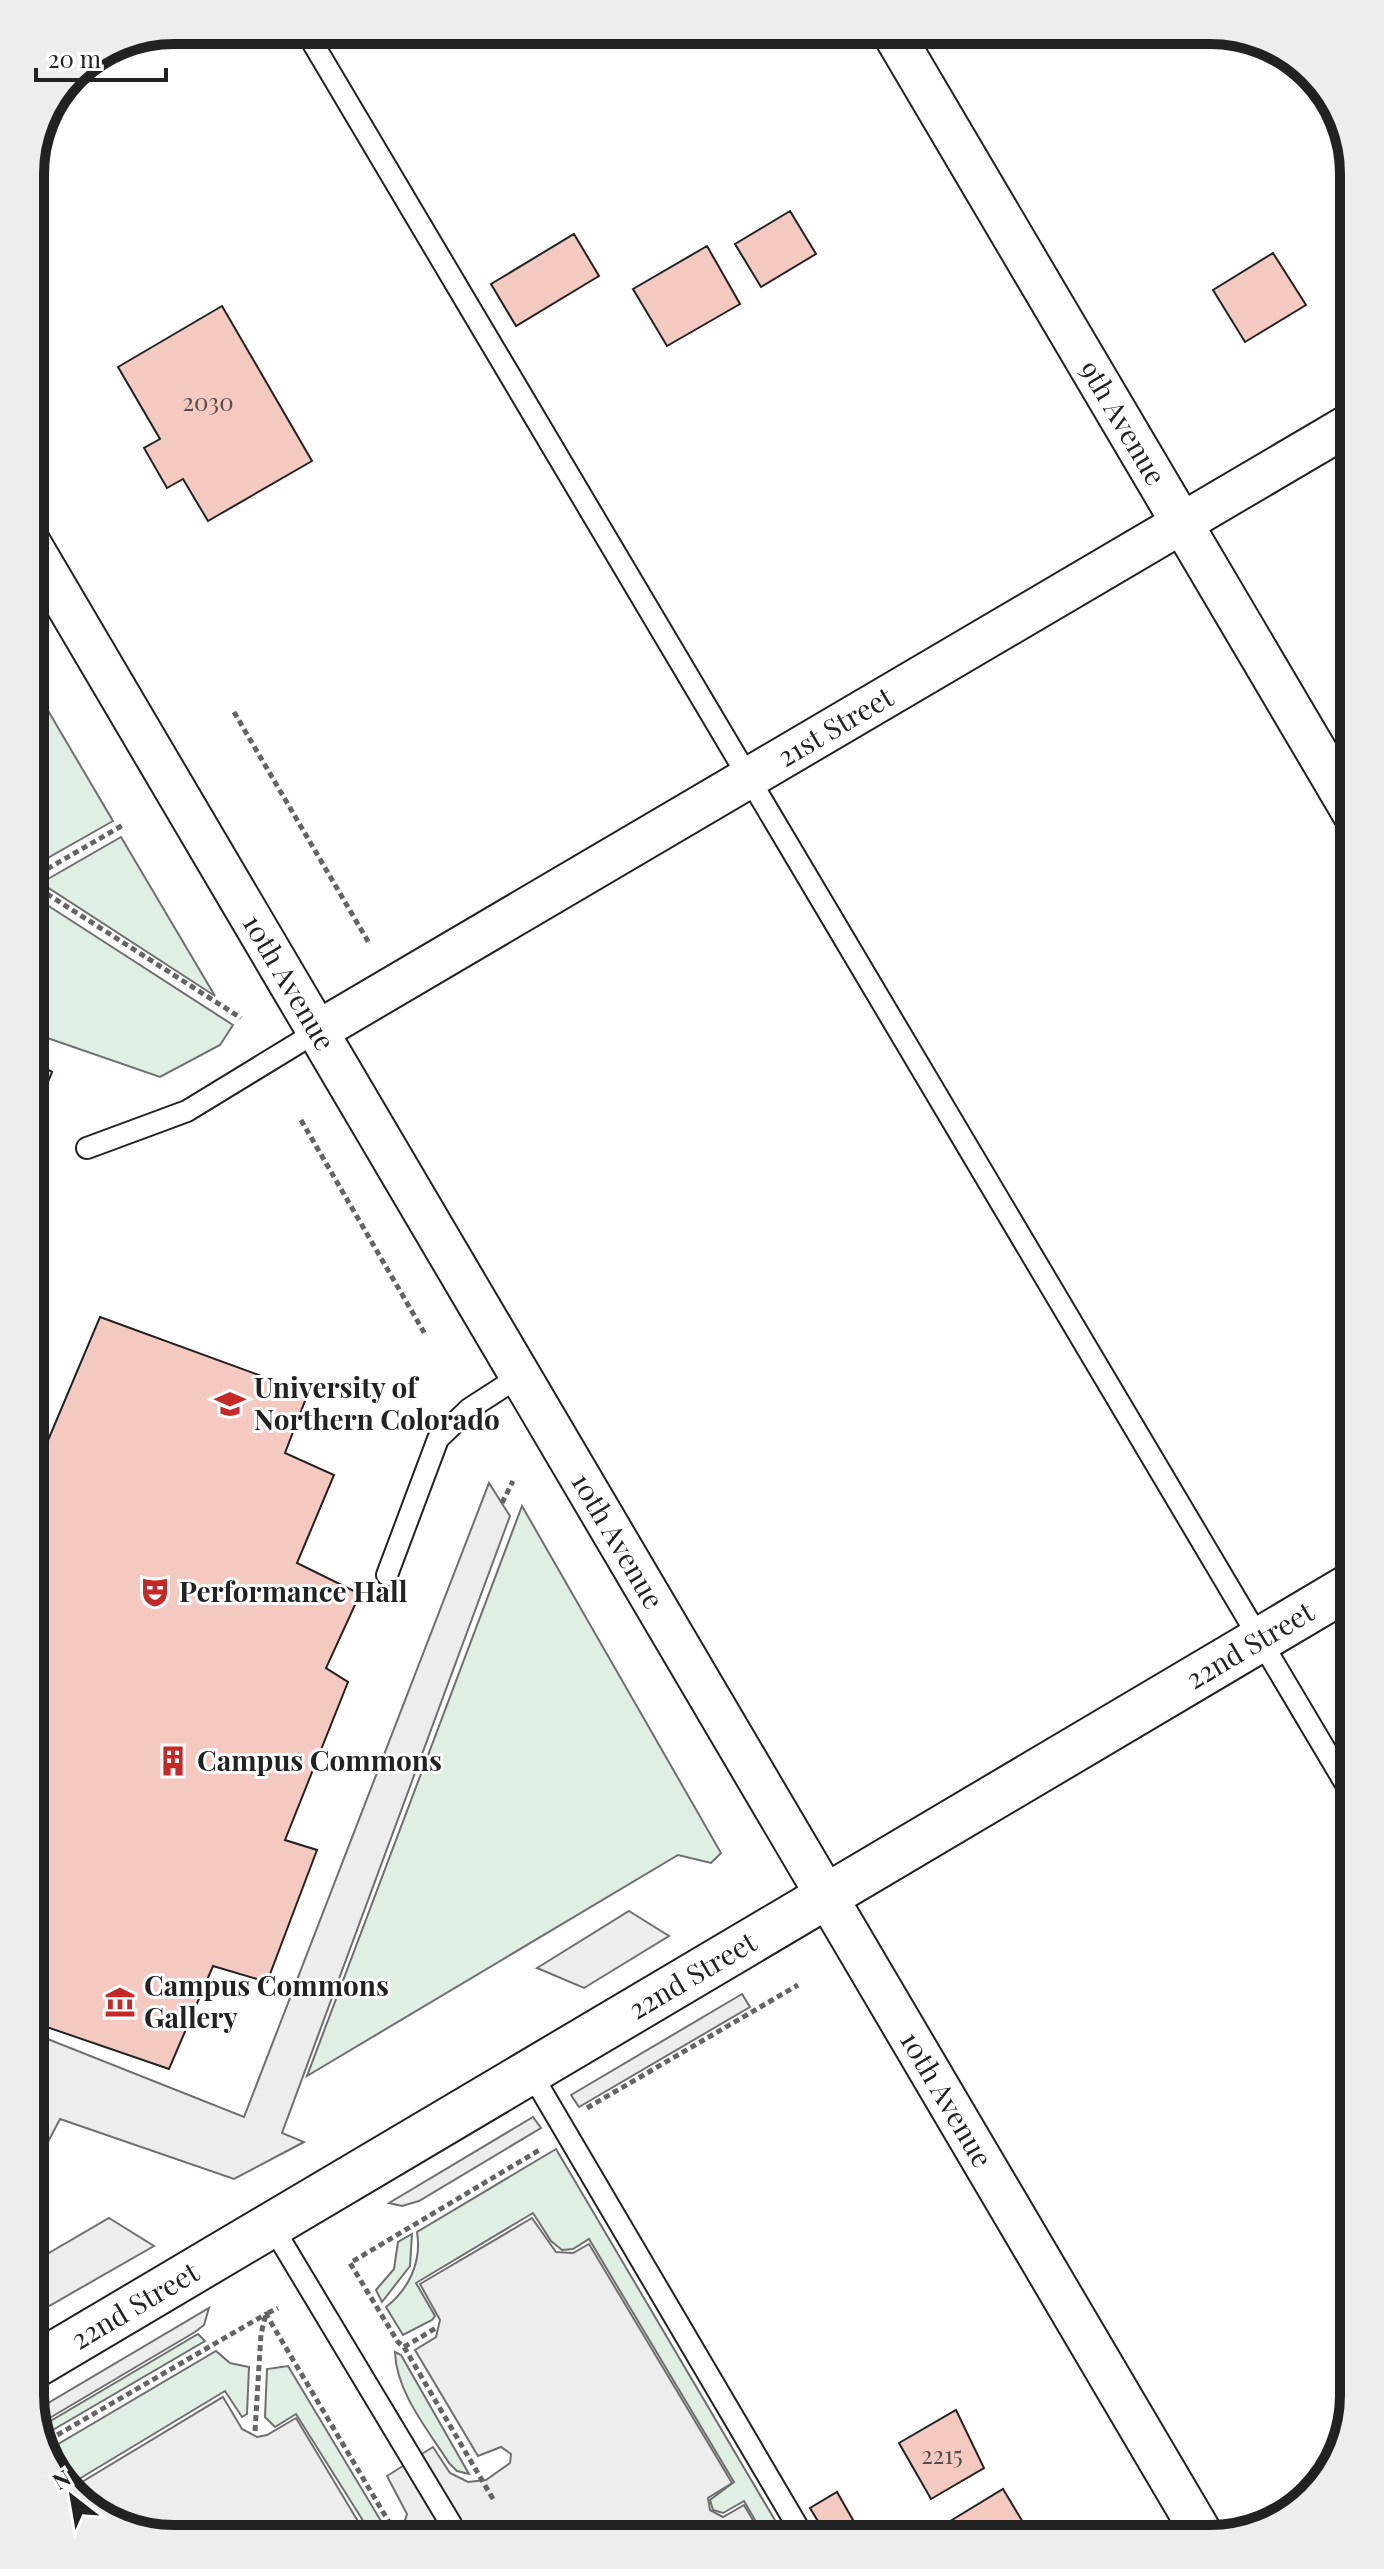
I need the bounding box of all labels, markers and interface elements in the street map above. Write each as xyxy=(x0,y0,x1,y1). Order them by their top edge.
scale bar xyxy=(36,32,166,82)
text: 20 m xyxy=(48,42,101,74)
street label: 9th Avenue xyxy=(1073,353,1175,491)
house number: 2030 xyxy=(182,385,234,417)
street label: 21st Street xyxy=(770,677,900,774)
street label: 10th Avenue xyxy=(236,907,345,1057)
place label: University of Northern Colorado xyxy=(254,1368,500,1437)
school or university icon: University of Northern Colorado xyxy=(213,1387,247,1421)
street label: 10th Avenue xyxy=(564,1465,673,1615)
place label: Performance Hall xyxy=(179,1572,408,1609)
theatre icon: Performance Hall xyxy=(138,1575,172,1609)
street label: 22nd Street xyxy=(1179,1592,1321,1696)
place label: Campus Commons xyxy=(197,1741,442,1778)
building icon: Campus Commons xyxy=(156,1744,190,1778)
street label: 22nd Street xyxy=(621,1922,763,2026)
place label: Campus Commons Gallery xyxy=(144,1966,389,2035)
museum icon: Campus Commons Gallery xyxy=(103,1985,137,2019)
street label: 10th Avenue xyxy=(893,2024,1002,2173)
street label: 22nd Street xyxy=(64,2252,206,2357)
house number: 2215 xyxy=(921,2438,963,2470)
north arrow xyxy=(32,2457,112,2537)
text: N xyxy=(47,2462,76,2496)

